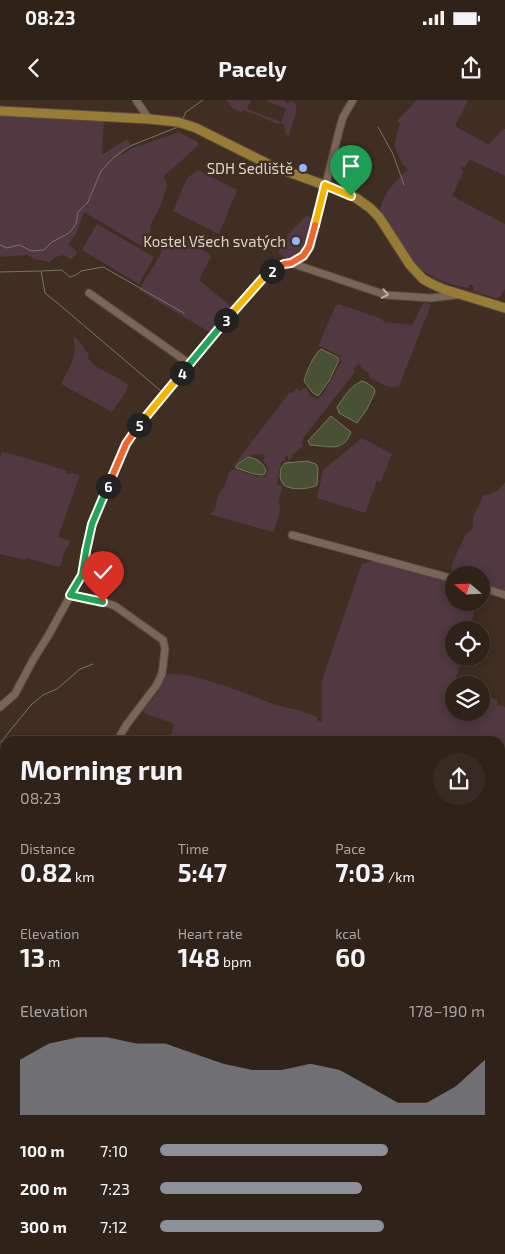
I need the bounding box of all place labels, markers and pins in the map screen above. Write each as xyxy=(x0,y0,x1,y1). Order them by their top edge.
pin xyxy=(330,145,372,196)
place label: SDH Sedliště xyxy=(207,159,293,177)
marker: SDH Sedliště xyxy=(297,162,309,174)
place label: Kostel Všech svatých xyxy=(143,232,286,250)
marker: Kostel Všech svatých xyxy=(290,235,302,247)
pin: 2 xyxy=(260,258,284,284)
pin: 3 xyxy=(214,308,238,332)
pin: 4 xyxy=(170,360,194,386)
pin: 5 xyxy=(126,412,152,438)
pin: 6 xyxy=(96,474,120,498)
pin xyxy=(82,551,124,602)

